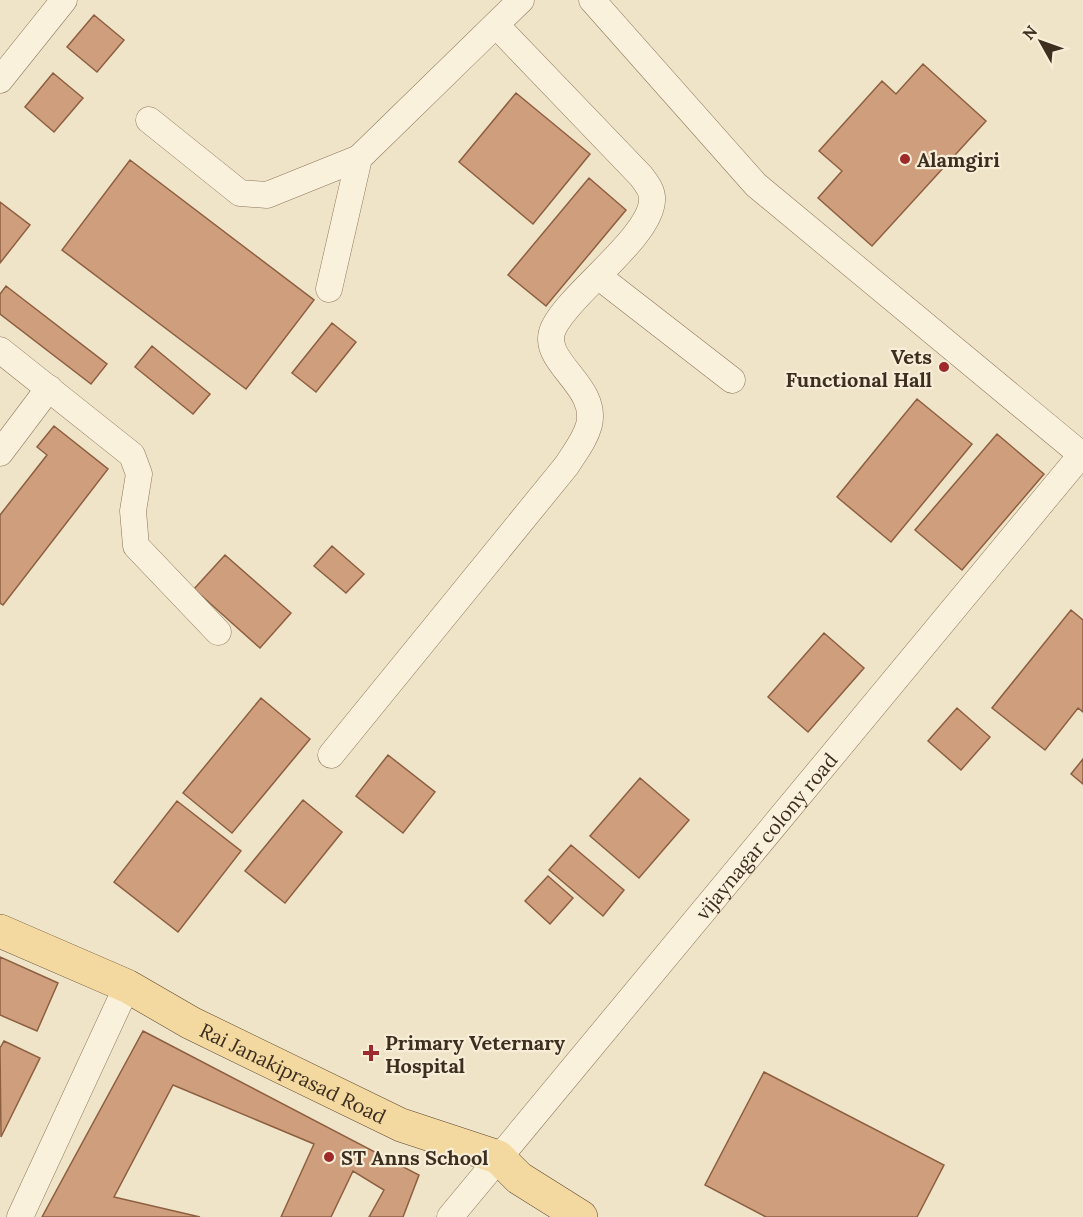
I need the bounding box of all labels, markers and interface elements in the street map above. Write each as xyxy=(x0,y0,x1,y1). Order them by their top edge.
north arrow xyxy=(1011,12,1071,72)
text: N xyxy=(1018,21,1041,44)
place label: Alamgiri xyxy=(917,147,1000,172)
marker: Alamgiri xyxy=(898,152,912,166)
place label: Vets Functional Hall xyxy=(786,344,932,392)
marker: Vets Functional Hall xyxy=(937,360,951,374)
street label: vijaynagar colony road xyxy=(689,747,842,924)
street label: Rai Janakiprasad Road xyxy=(196,1017,391,1129)
place label: Primary Veternary Hospital xyxy=(385,1030,565,1078)
marker: Primary Veternary Hospital xyxy=(362,1044,380,1062)
place label: ST Anns School xyxy=(341,1145,489,1170)
marker: ST Anns School xyxy=(322,1150,336,1164)

